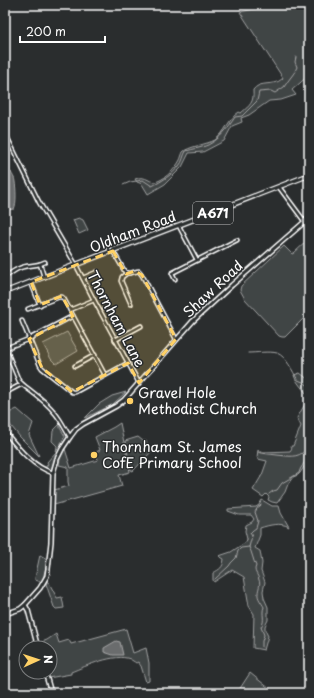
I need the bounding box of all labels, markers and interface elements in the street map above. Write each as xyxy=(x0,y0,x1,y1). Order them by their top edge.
scale bar xyxy=(20,18,105,44)
text: 200 m xyxy=(26,22,66,40)
road number: A671 xyxy=(193,202,233,224)
street label: Oldham Road xyxy=(87,205,179,258)
street label: Shaw Road xyxy=(178,255,247,322)
street label: Thornham Lane xyxy=(82,267,151,371)
place label: Gravel Hole Methodist Church xyxy=(138,382,257,419)
marker: Gravel Hole Methodist Church xyxy=(125,396,135,406)
place label: Thornham St. James CofE Primary School xyxy=(102,436,242,473)
marker: Thornham St. James CofE Primary School xyxy=(89,450,99,460)
north arrow xyxy=(18,640,58,680)
text: N xyxy=(40,655,57,665)

